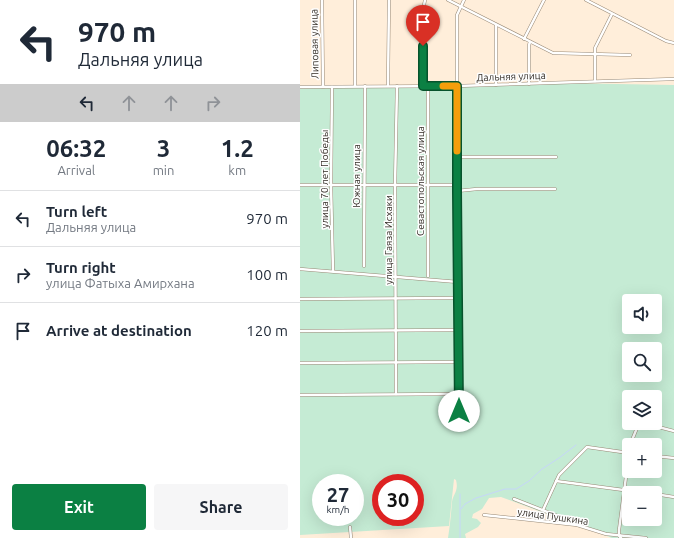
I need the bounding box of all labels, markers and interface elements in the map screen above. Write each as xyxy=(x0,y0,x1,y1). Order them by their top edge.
pin xyxy=(406,5,440,46)
street label: Липовая улица xyxy=(308,9,321,79)
icon: arrive xyxy=(412,11,434,33)
icon: left xyxy=(12,16,64,68)
text: 970 m xyxy=(78,16,156,47)
text: Дальняя улица xyxy=(78,49,203,69)
street label: Дальняя улица xyxy=(476,70,546,83)
icon: left xyxy=(76,92,98,114)
icon: ahead xyxy=(118,92,140,114)
icon: ahead xyxy=(160,92,182,114)
icon: right xyxy=(202,92,224,114)
street label: Севастопольская улица xyxy=(415,126,426,236)
street label: улица 70 лет Победы xyxy=(319,130,330,228)
text: 06:32 xyxy=(46,135,106,162)
text: 3 xyxy=(157,135,170,162)
text: 1.2 xyxy=(221,135,254,162)
street label: Южная улица xyxy=(351,144,362,208)
text: Arrival xyxy=(57,163,95,177)
text: min xyxy=(153,163,174,177)
text: km xyxy=(228,163,246,177)
street label: улица Гаяза Исхаки xyxy=(383,195,394,285)
text: Turn left xyxy=(46,203,107,220)
icon: left xyxy=(12,208,34,230)
text: 970 m xyxy=(246,210,288,227)
text: Дальняя улица xyxy=(46,220,136,234)
text: Turn right xyxy=(46,259,116,276)
icon: right xyxy=(12,264,34,286)
text: 100 m xyxy=(246,266,288,283)
text: улица Фатыха Амирхана xyxy=(46,276,195,290)
map controls xyxy=(622,294,662,526)
button: sound xyxy=(622,294,662,334)
icon: arrive xyxy=(12,320,34,342)
text: Arrive at destination xyxy=(46,322,192,339)
text: 120 m xyxy=(246,322,288,339)
button: search xyxy=(622,342,662,382)
position arrow xyxy=(438,390,480,432)
button: layers xyxy=(622,390,662,430)
button: + xyxy=(622,438,662,478)
speed limit sign: 30 xyxy=(372,474,424,526)
text: 27 xyxy=(327,483,349,506)
button: Exit xyxy=(12,484,146,530)
button: Share xyxy=(154,484,288,530)
button: − xyxy=(622,486,662,526)
text: km/h xyxy=(326,504,350,515)
street label: улица Пушкина xyxy=(517,506,589,527)

